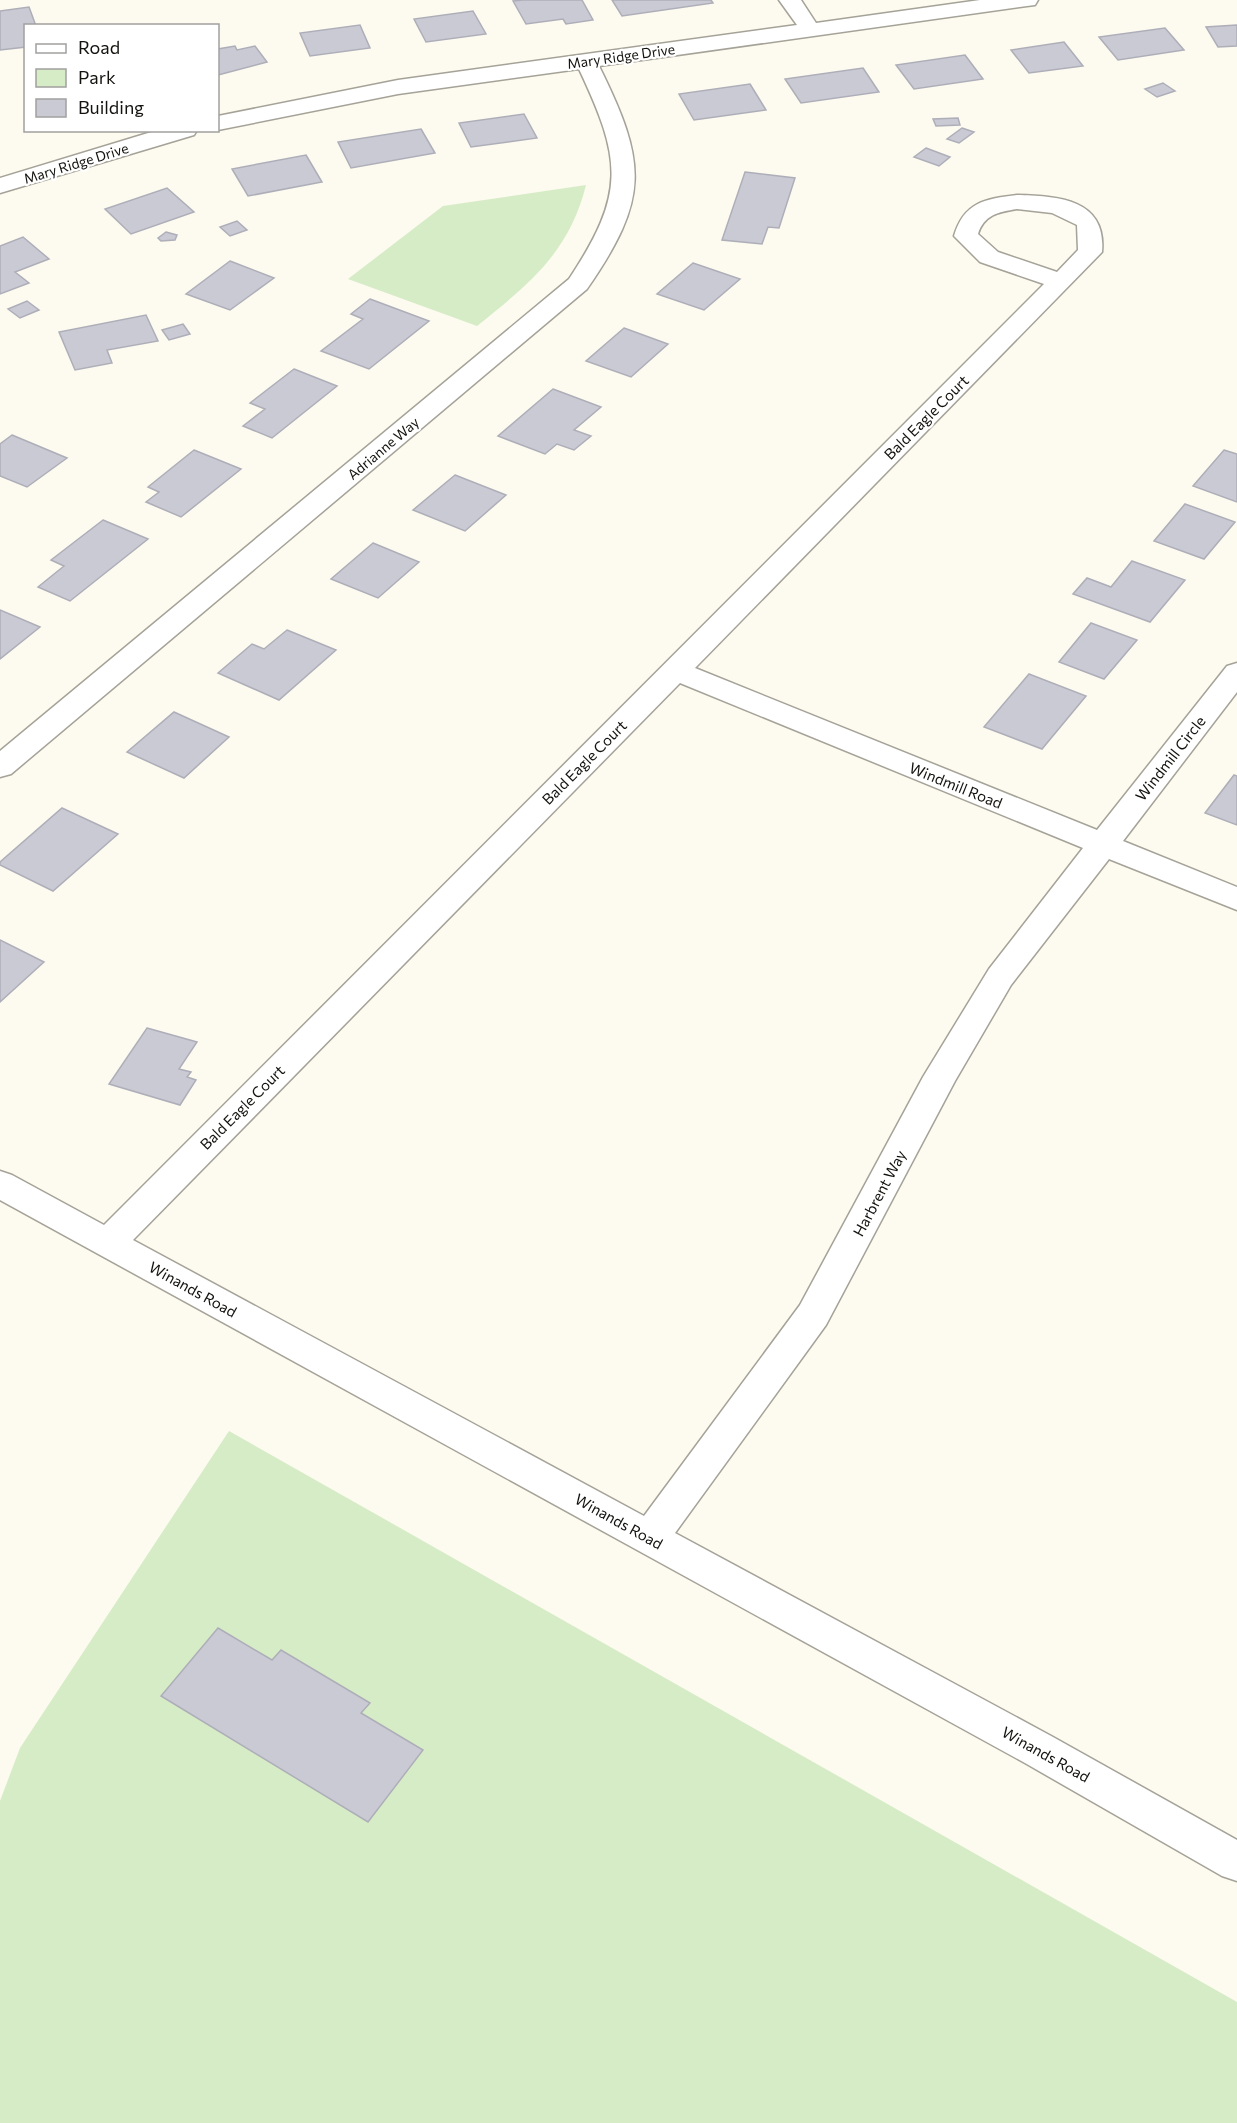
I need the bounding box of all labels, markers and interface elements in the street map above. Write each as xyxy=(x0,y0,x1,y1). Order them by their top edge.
legend xyxy=(24,24,219,132)
text: Road xyxy=(78,36,120,58)
street label: Mary Ridge Drive xyxy=(566,40,676,72)
text: Park xyxy=(78,66,116,88)
text: Building xyxy=(78,96,144,118)
street label: Mary Ridge Drive xyxy=(22,139,130,187)
street label: Bald Eagle Court xyxy=(880,371,972,463)
street label: Adrianne Way xyxy=(344,413,422,483)
street label: Windmill Circle xyxy=(1131,712,1209,804)
street label: Bald Eagle Court xyxy=(538,716,630,808)
street label: Windmill Road xyxy=(907,758,1005,812)
street label: Bald Eagle Court xyxy=(196,1061,288,1153)
street label: Harbrent Way xyxy=(849,1147,909,1239)
street label: Winands Road xyxy=(146,1257,240,1321)
street label: Winands Road xyxy=(572,1489,666,1553)
street label: Winands Road xyxy=(999,1722,1093,1786)

